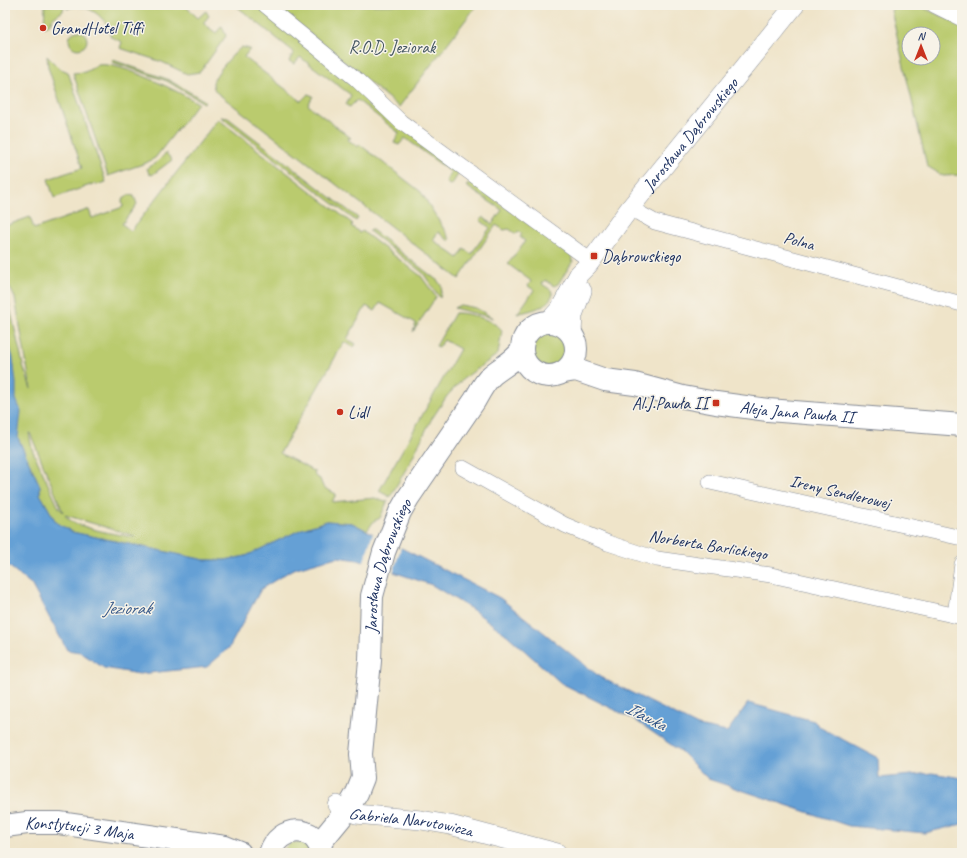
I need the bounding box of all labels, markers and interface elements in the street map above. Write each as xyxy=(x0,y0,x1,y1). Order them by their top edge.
place label: GrandHotel Tiffi xyxy=(51,18,145,39)
marker: GrandHotel Tiffi xyxy=(38,23,48,33)
north arrow xyxy=(901,26,941,66)
text: N xyxy=(918,29,927,43)
park label: R.O.D. Jeziorak xyxy=(349,37,437,58)
street label: Jarosława Dąbrowskiego xyxy=(637,72,743,196)
street label: Polna xyxy=(781,227,818,255)
place label: Dąbrowskiego xyxy=(602,246,681,267)
marker: Dąbrowskiego xyxy=(589,251,599,261)
place label: Al.J.Pawła II xyxy=(632,393,712,414)
street label: Aleja Jana Pawła II xyxy=(739,396,859,427)
marker: Al.J.Pawła II xyxy=(711,398,721,408)
place label: Lidl xyxy=(348,402,371,423)
marker: Lidl xyxy=(335,407,345,417)
street label: Ireny Sendlerowej xyxy=(788,470,895,514)
street label: Jarosława Dąbrowskiego xyxy=(360,494,416,635)
street label: Norberta Barlickiego xyxy=(647,525,771,565)
water label: Jeziorak xyxy=(101,597,154,619)
water label: Iławka xyxy=(622,697,671,736)
street label: Gabriela Narutowicza xyxy=(346,802,477,842)
street label: Konstytucji 3 Maja xyxy=(25,812,136,844)

